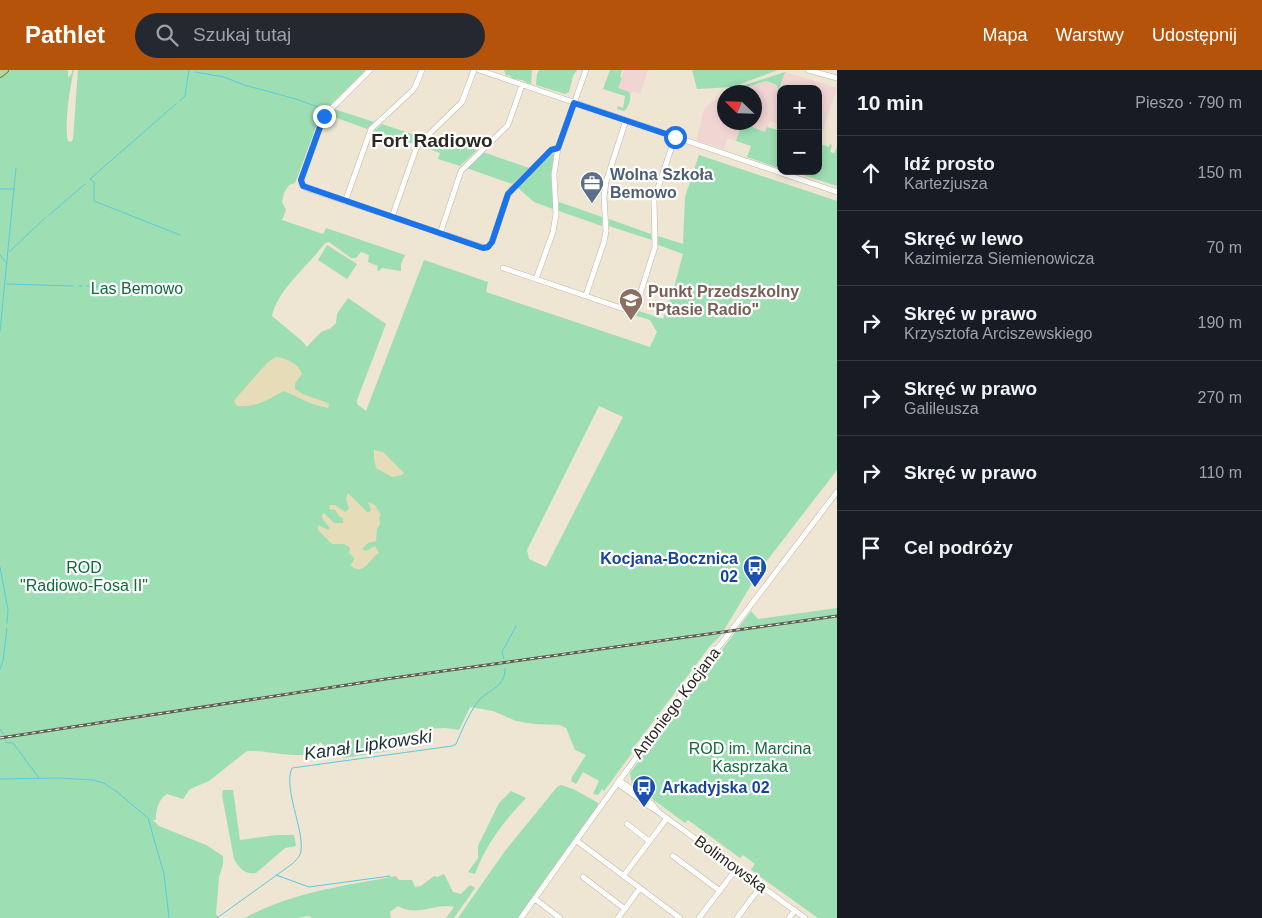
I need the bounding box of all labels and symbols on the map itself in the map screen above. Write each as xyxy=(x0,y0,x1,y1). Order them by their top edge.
north arrow xyxy=(717,85,762,130)
route end xyxy=(313,105,336,128)
route start xyxy=(664,126,687,149)
district label: Fort Radiowo xyxy=(371,130,493,151)
place label: Wolna Szkoła Bemowo xyxy=(610,166,713,201)
office icon: Wolna Szkoła Bemowo xyxy=(579,170,605,204)
park label: Las Bemowo xyxy=(91,280,183,297)
place label: Punkt Przedszkolny "Ptasie Radio" xyxy=(648,283,799,318)
school or university icon: Punkt Przedszkolny "Ptasie Radio" xyxy=(618,287,644,321)
place label: Kocjana-Bocznica 02 xyxy=(600,550,738,585)
bus stop icon: Kocjana-Bocznica 02 xyxy=(742,554,768,588)
park label: ROD "Radiowo-Fosa II" xyxy=(20,559,148,594)
street label: Antoniego Kocjana xyxy=(629,644,723,762)
water label: Kanał Lipkowski xyxy=(303,726,434,764)
park label: ROD im. Marcina Kasprzaka xyxy=(689,740,811,775)
bus stop icon: Arkadyjska 02 xyxy=(631,774,657,808)
place label: Arkadyjska 02 xyxy=(662,779,770,796)
street label: Bolimowska xyxy=(691,832,771,896)

